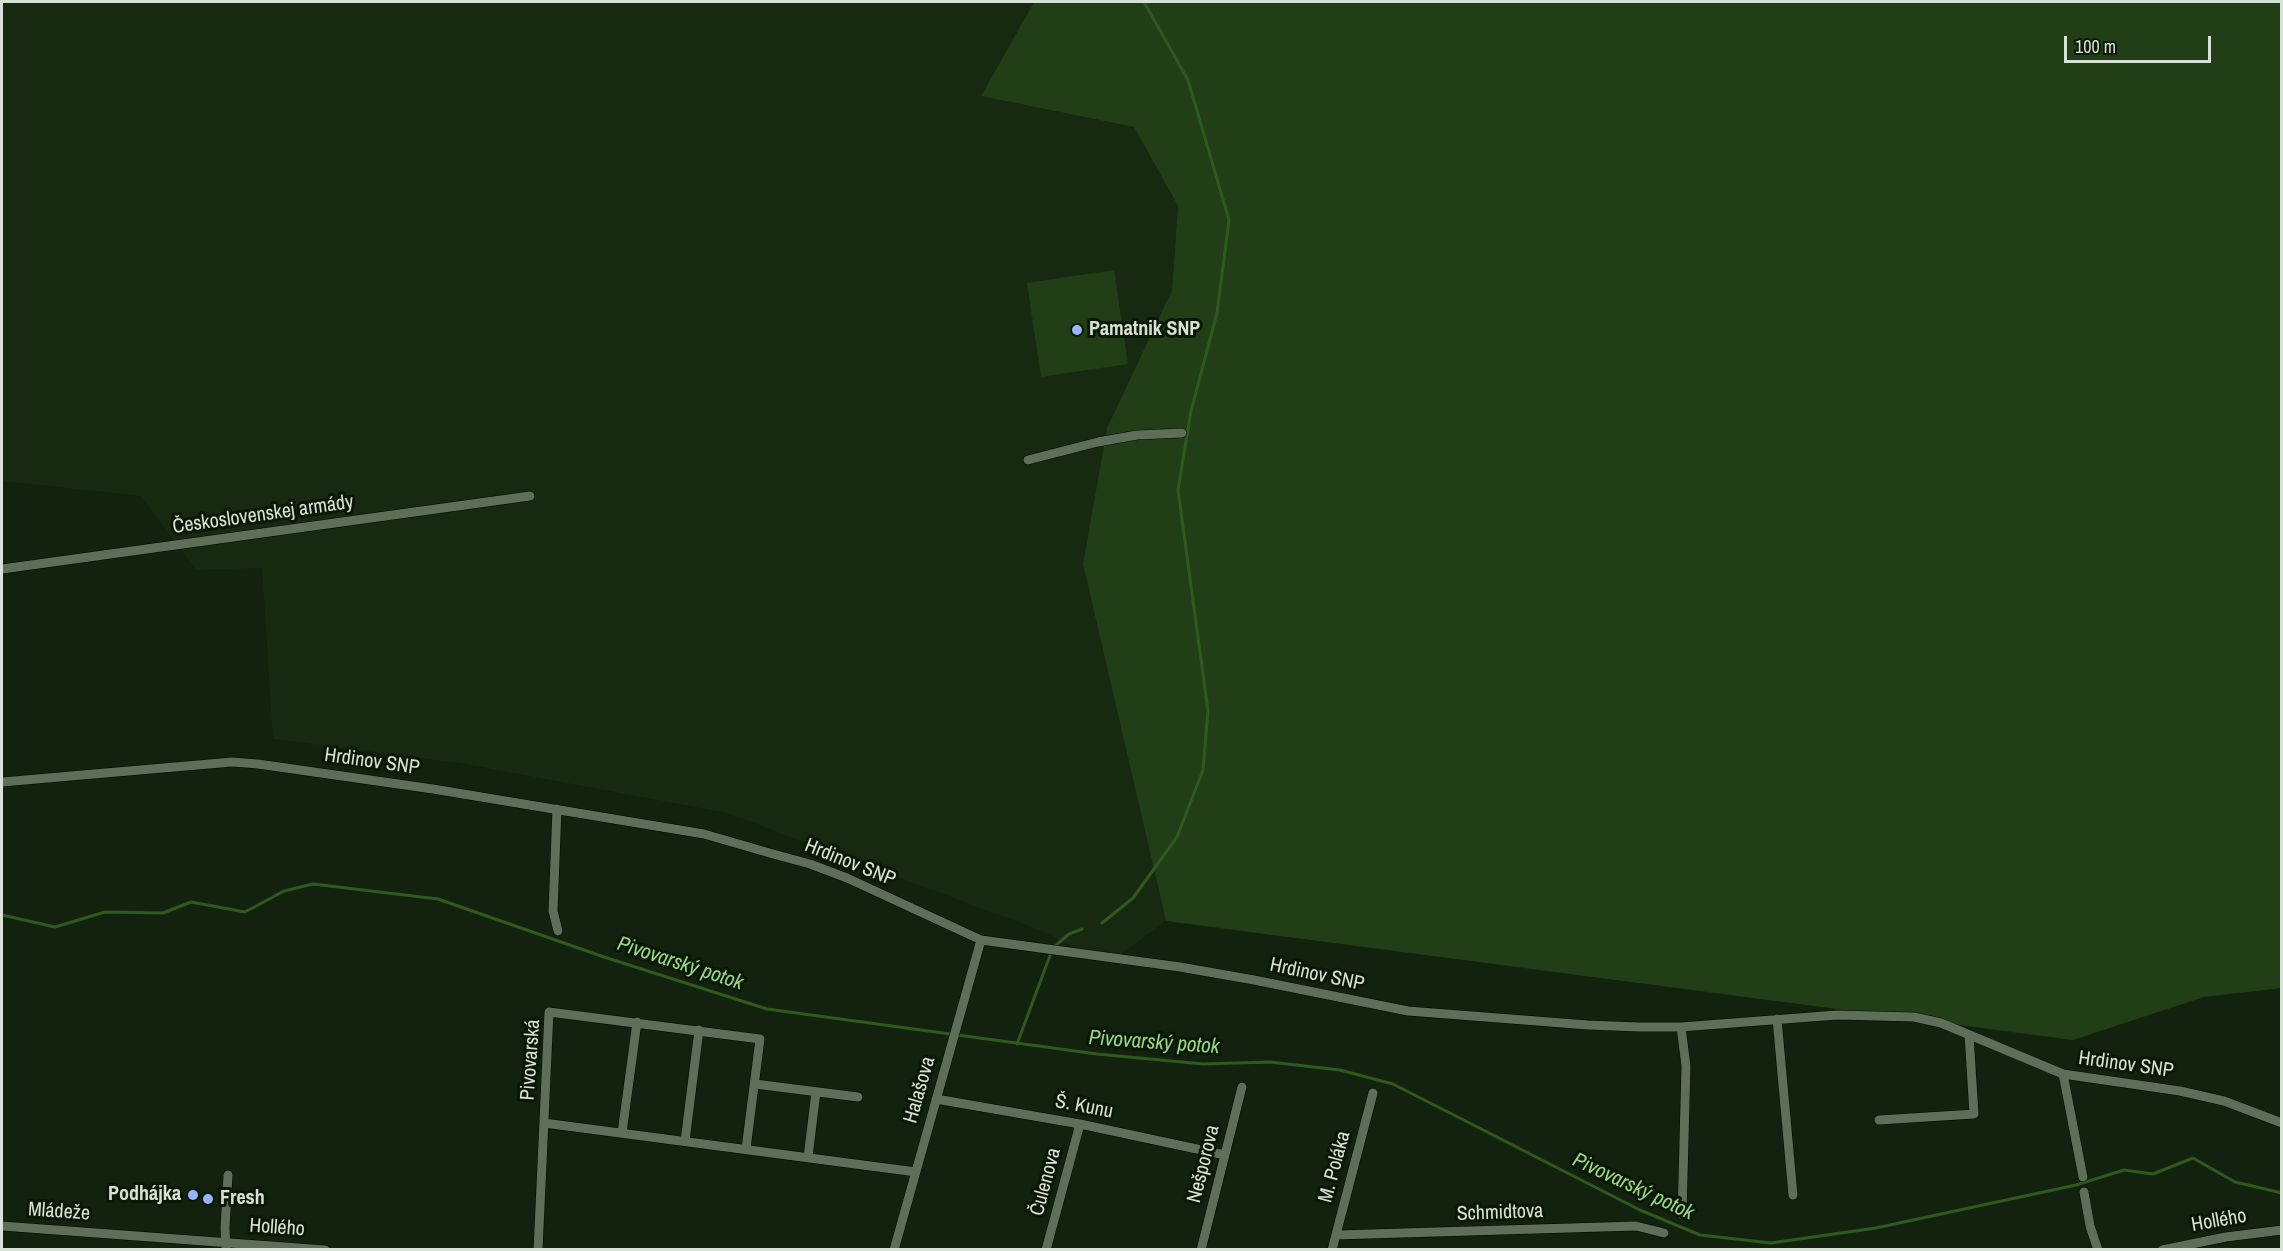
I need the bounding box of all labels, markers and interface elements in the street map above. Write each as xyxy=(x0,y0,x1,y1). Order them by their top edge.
scale bar xyxy=(2067,24,2214,62)
text: 100 m xyxy=(2075,34,2116,59)
place label: Pamatnik SNP xyxy=(1089,318,1200,342)
marker: Pamatnik SNP xyxy=(1070,323,1084,337)
street label: Československej armády xyxy=(171,490,355,540)
street label: Hrdinov SNP xyxy=(323,743,421,781)
street label: Hrdinov SNP xyxy=(801,834,899,892)
water label: Pivovarský potok xyxy=(614,932,746,996)
street label: Hrdinov SNP xyxy=(1268,953,1366,997)
street label: Pivovarská xyxy=(516,1019,546,1101)
water label: Pivovarský potok xyxy=(1088,1026,1220,1060)
street label: Hrdinov SNP xyxy=(2077,1046,2175,1084)
street label: Halašova xyxy=(899,1054,941,1126)
street label: Š. Kunu xyxy=(1053,1090,1115,1124)
street label: Nešporova xyxy=(1183,1123,1225,1205)
street label: M. Poláka xyxy=(1314,1129,1356,1205)
street label: Čulenova xyxy=(1025,1145,1067,1219)
water label: Pivovarský potok xyxy=(1568,1148,1698,1226)
place label: Podhájka xyxy=(108,1183,181,1207)
place label: Fresh xyxy=(220,1187,265,1211)
marker: Podhájka xyxy=(186,1188,200,1202)
marker: Fresh xyxy=(201,1192,215,1206)
street label: Mládeže xyxy=(27,1198,91,1226)
street label: Schmidtova xyxy=(1456,1199,1544,1227)
street label: Hollého xyxy=(2190,1204,2248,1238)
street label: Hollého xyxy=(248,1214,306,1242)

